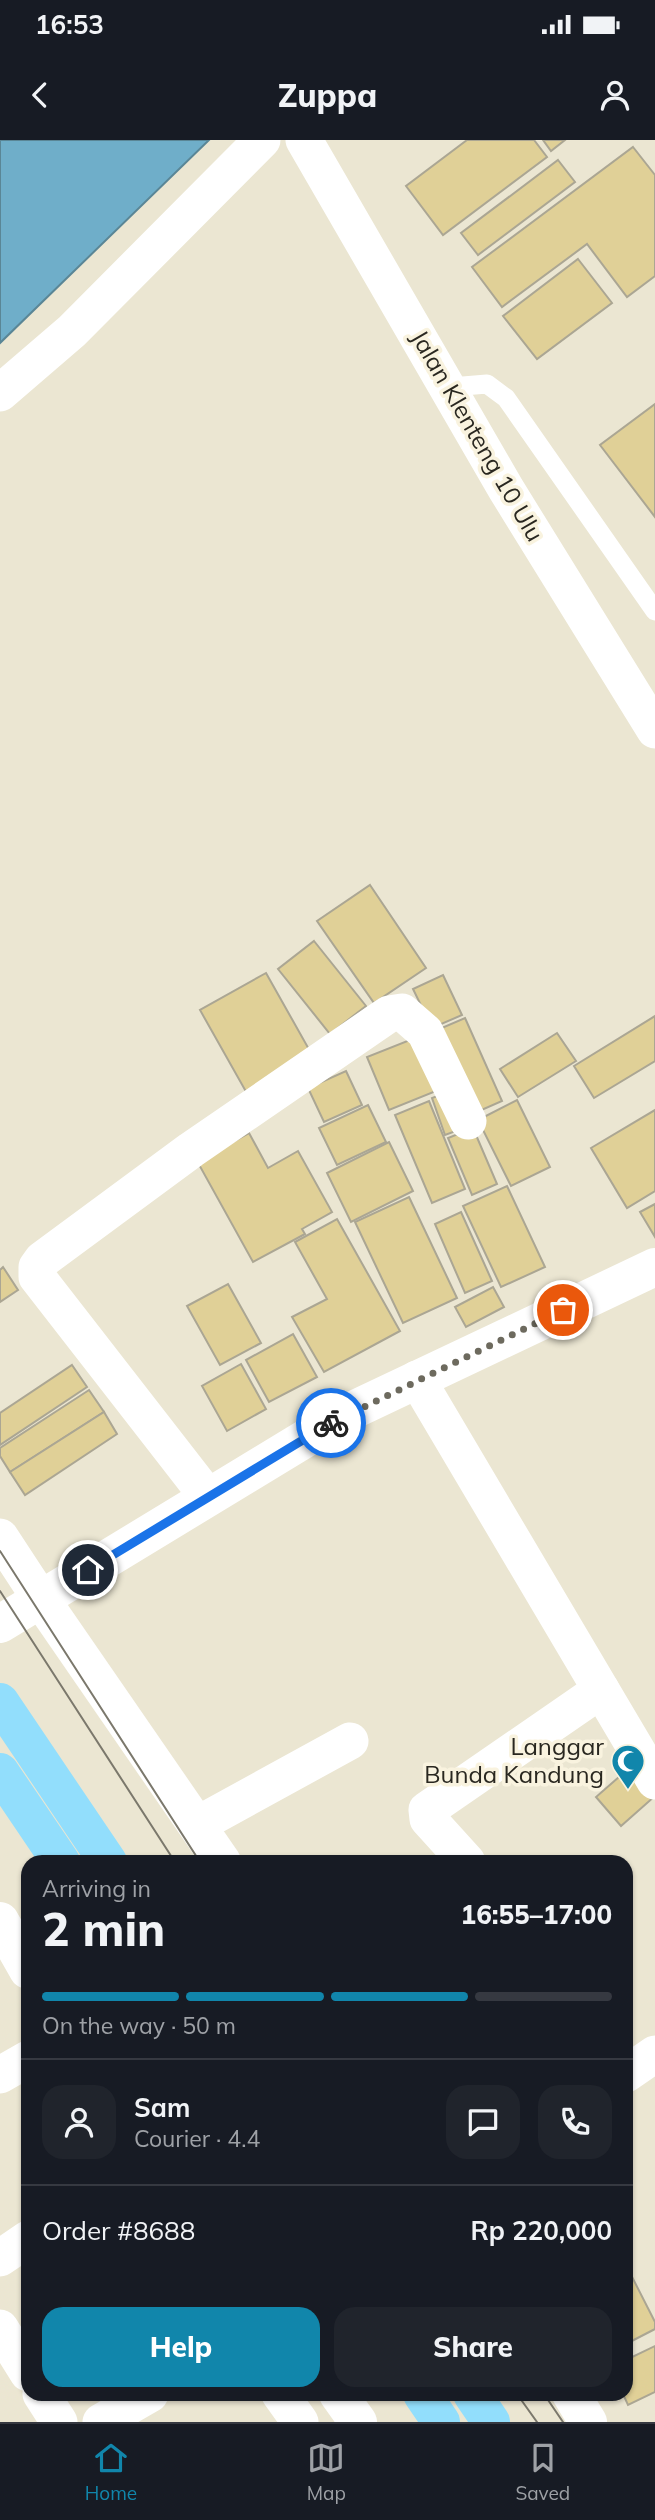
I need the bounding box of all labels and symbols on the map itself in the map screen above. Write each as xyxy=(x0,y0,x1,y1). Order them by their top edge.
street label: Jalan Klenteng 10 Ulu xyxy=(405,324,551,547)
pin xyxy=(533,1280,593,1340)
courier xyxy=(296,1388,366,1458)
pin xyxy=(58,1540,118,1600)
place label: Langgar Bunda Kandung xyxy=(424,1731,604,1789)
mosque icon: Langgar Bunda Kandung xyxy=(609,1742,647,1791)

